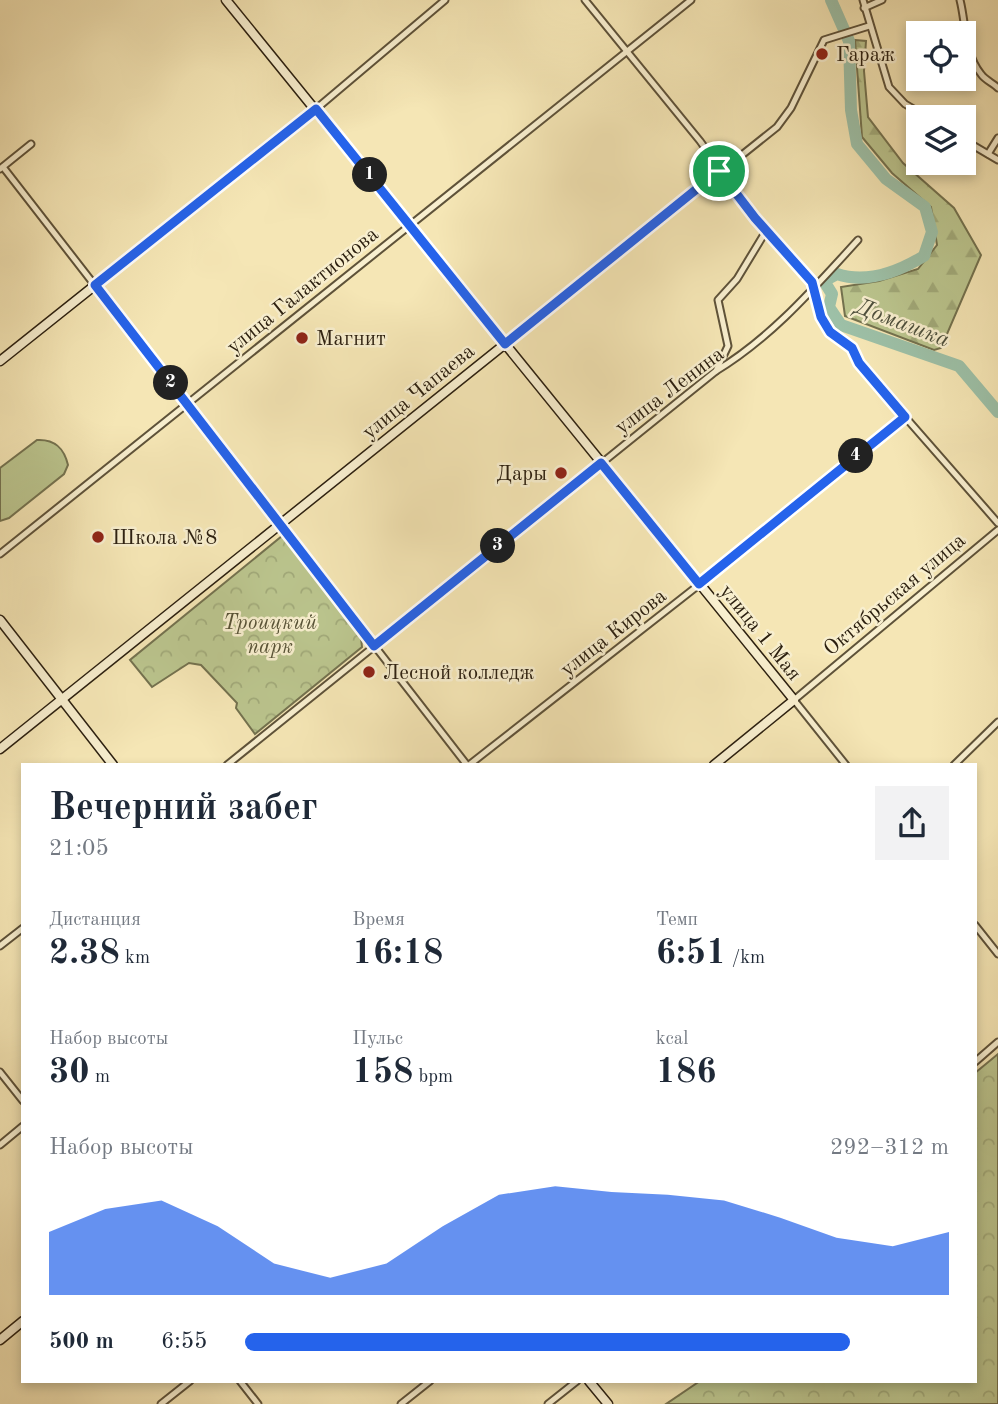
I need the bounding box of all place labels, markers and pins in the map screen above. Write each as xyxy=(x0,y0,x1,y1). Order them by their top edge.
place label: Гараж xyxy=(836,45,895,66)
marker: Гараж xyxy=(814,46,830,62)
pin xyxy=(689,141,749,201)
pin: 1 xyxy=(352,158,388,192)
place label: Магнит xyxy=(316,329,386,350)
marker: Магнит xyxy=(294,330,310,346)
pin: 2 xyxy=(154,366,188,400)
pin: 4 xyxy=(838,438,874,474)
place label: Дары xyxy=(496,464,547,485)
marker: Дары xyxy=(553,465,569,481)
place label: Школа №8 xyxy=(112,528,218,549)
pin: 3 xyxy=(480,528,516,564)
marker: Школа №8 xyxy=(90,529,106,545)
place label: Лесной колледж xyxy=(383,663,534,684)
marker: Лесной колледж xyxy=(361,664,377,680)

